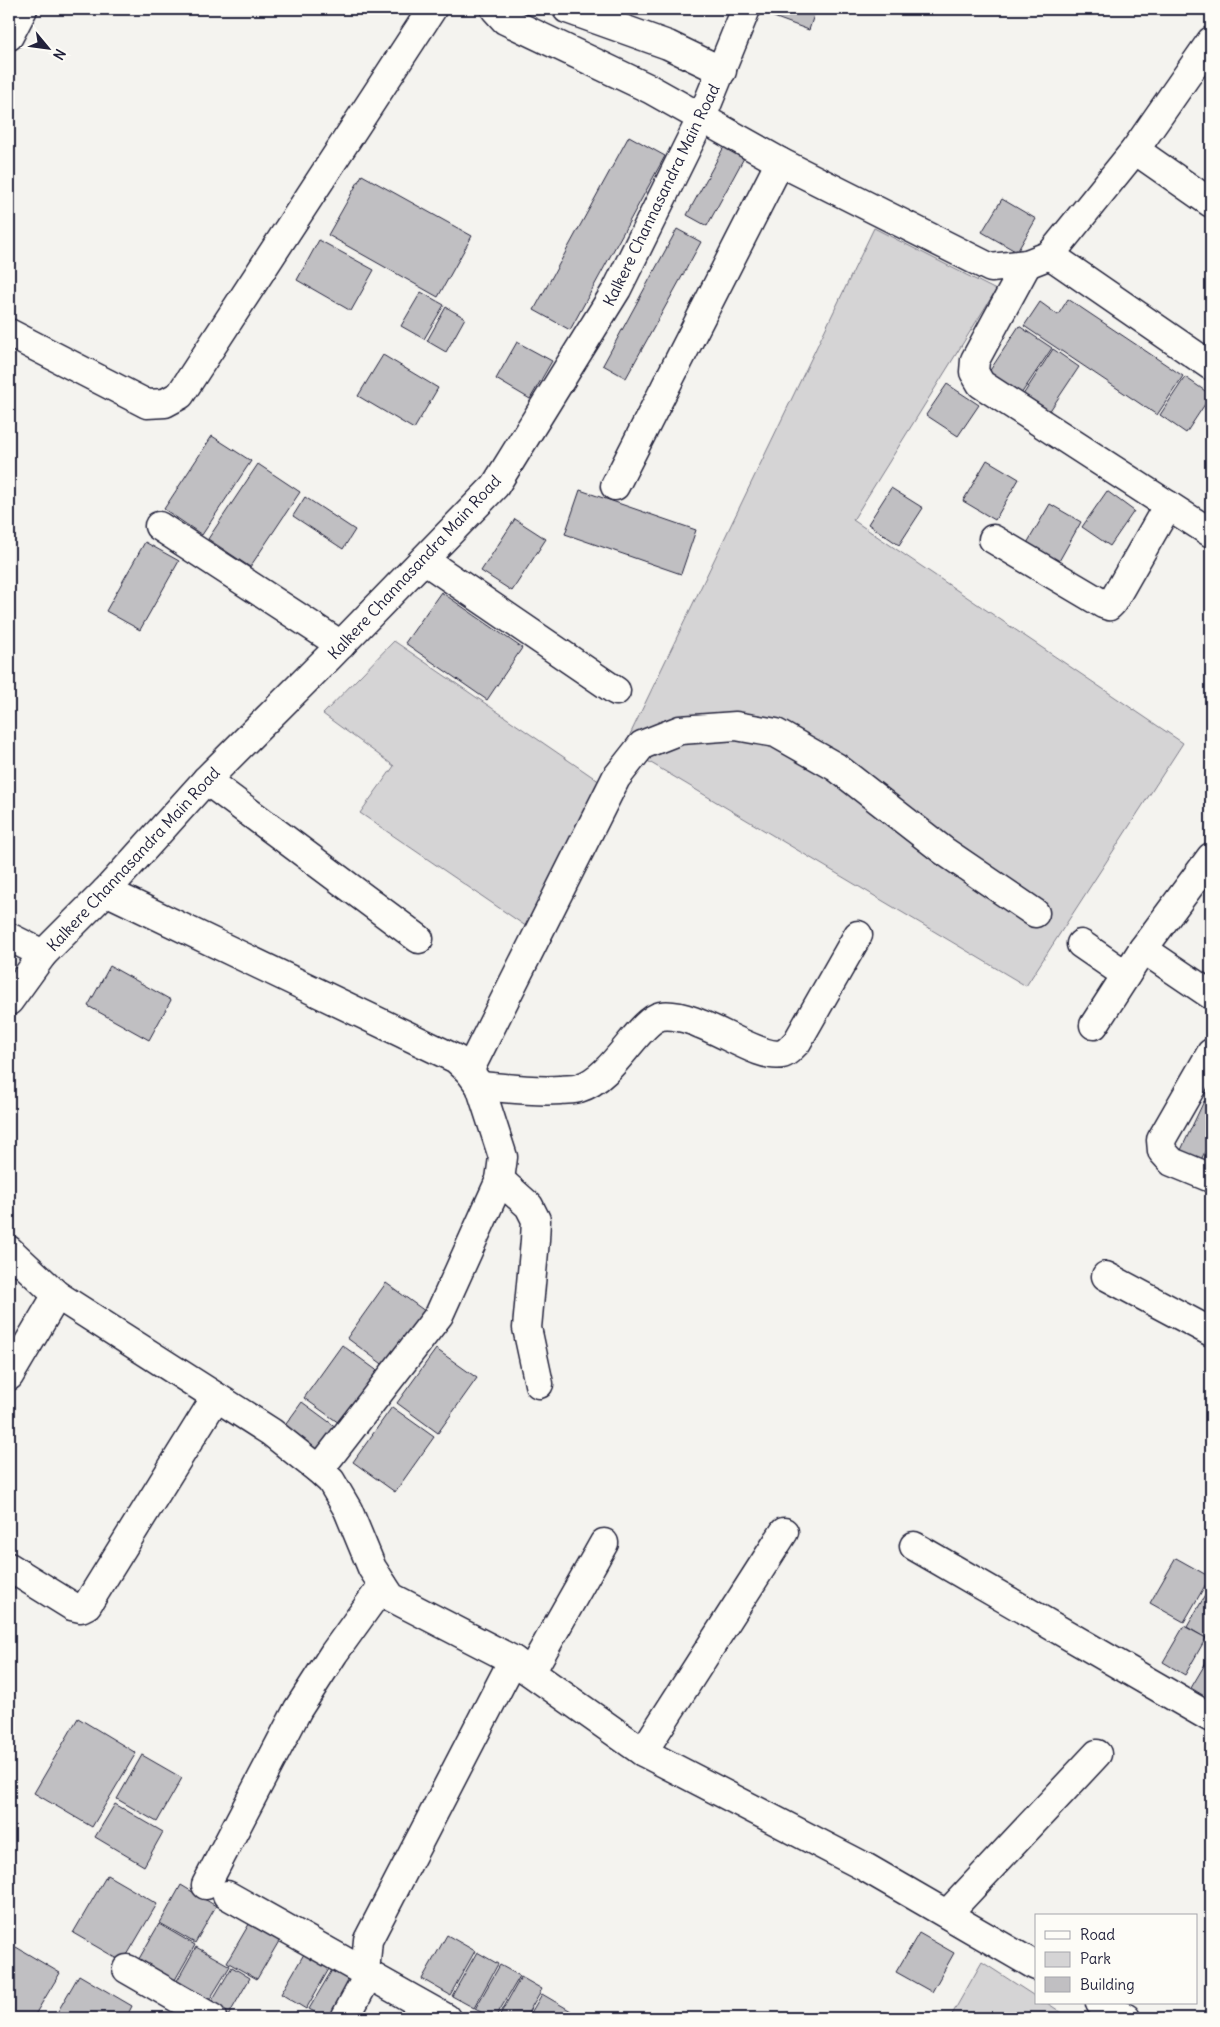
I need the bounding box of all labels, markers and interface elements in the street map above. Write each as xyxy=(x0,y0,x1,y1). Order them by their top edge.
north arrow xyxy=(22,22,72,72)
text: N xyxy=(49,46,70,63)
street label: Kalkere Channasandra Main Road xyxy=(598,81,724,309)
street label: Kalkere Channasandra Main Road xyxy=(323,471,505,663)
street label: Kalkere Channasandra Main Road xyxy=(42,763,224,955)
legend xyxy=(1035,1914,1198,2004)
text: Road xyxy=(1080,1925,1115,1944)
text: Park xyxy=(1080,1949,1111,1968)
text: Building xyxy=(1080,1975,1135,1994)

